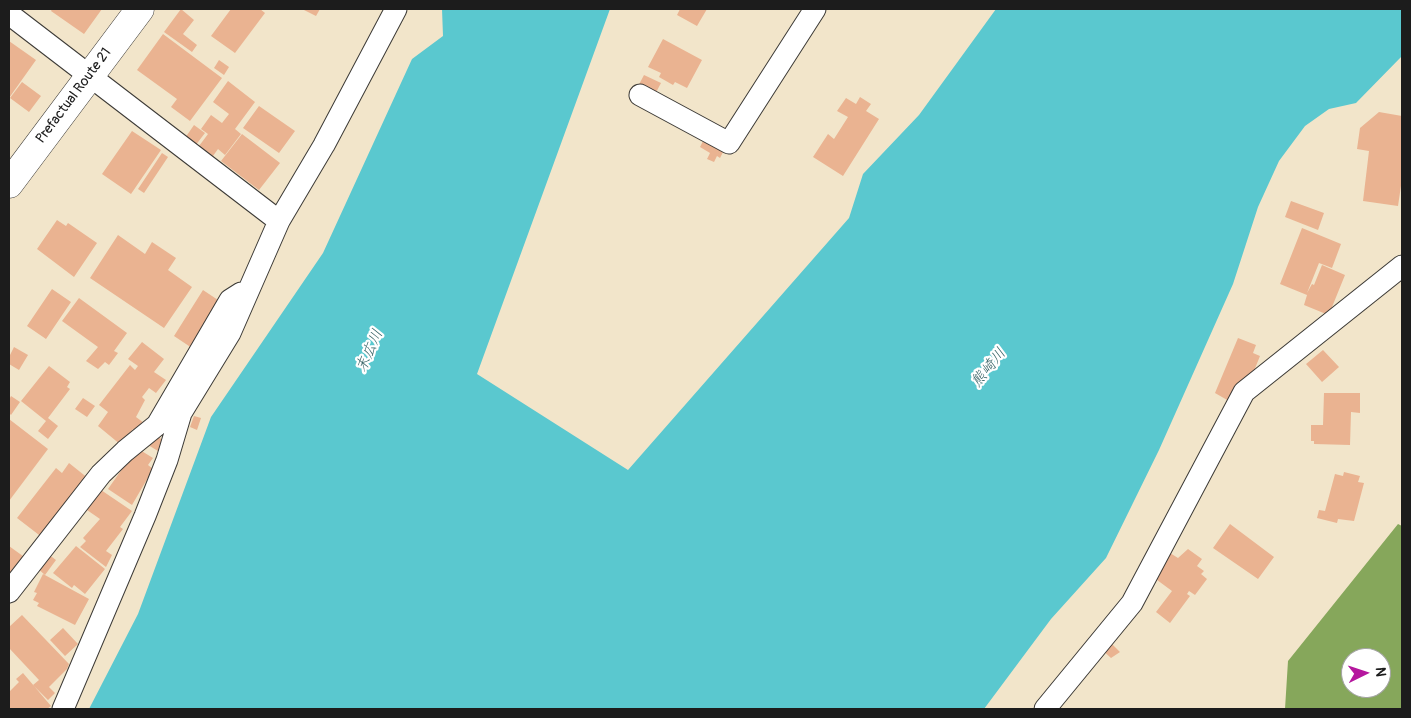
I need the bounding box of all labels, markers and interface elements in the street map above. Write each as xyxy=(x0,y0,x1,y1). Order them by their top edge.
street label: Prefactual Route 21 xyxy=(33,45,115,147)
water label: 末広川 xyxy=(353,327,387,375)
water label: 熊崎川 xyxy=(968,345,1010,391)
north arrow xyxy=(1341,648,1391,698)
text: N xyxy=(1372,667,1389,677)

